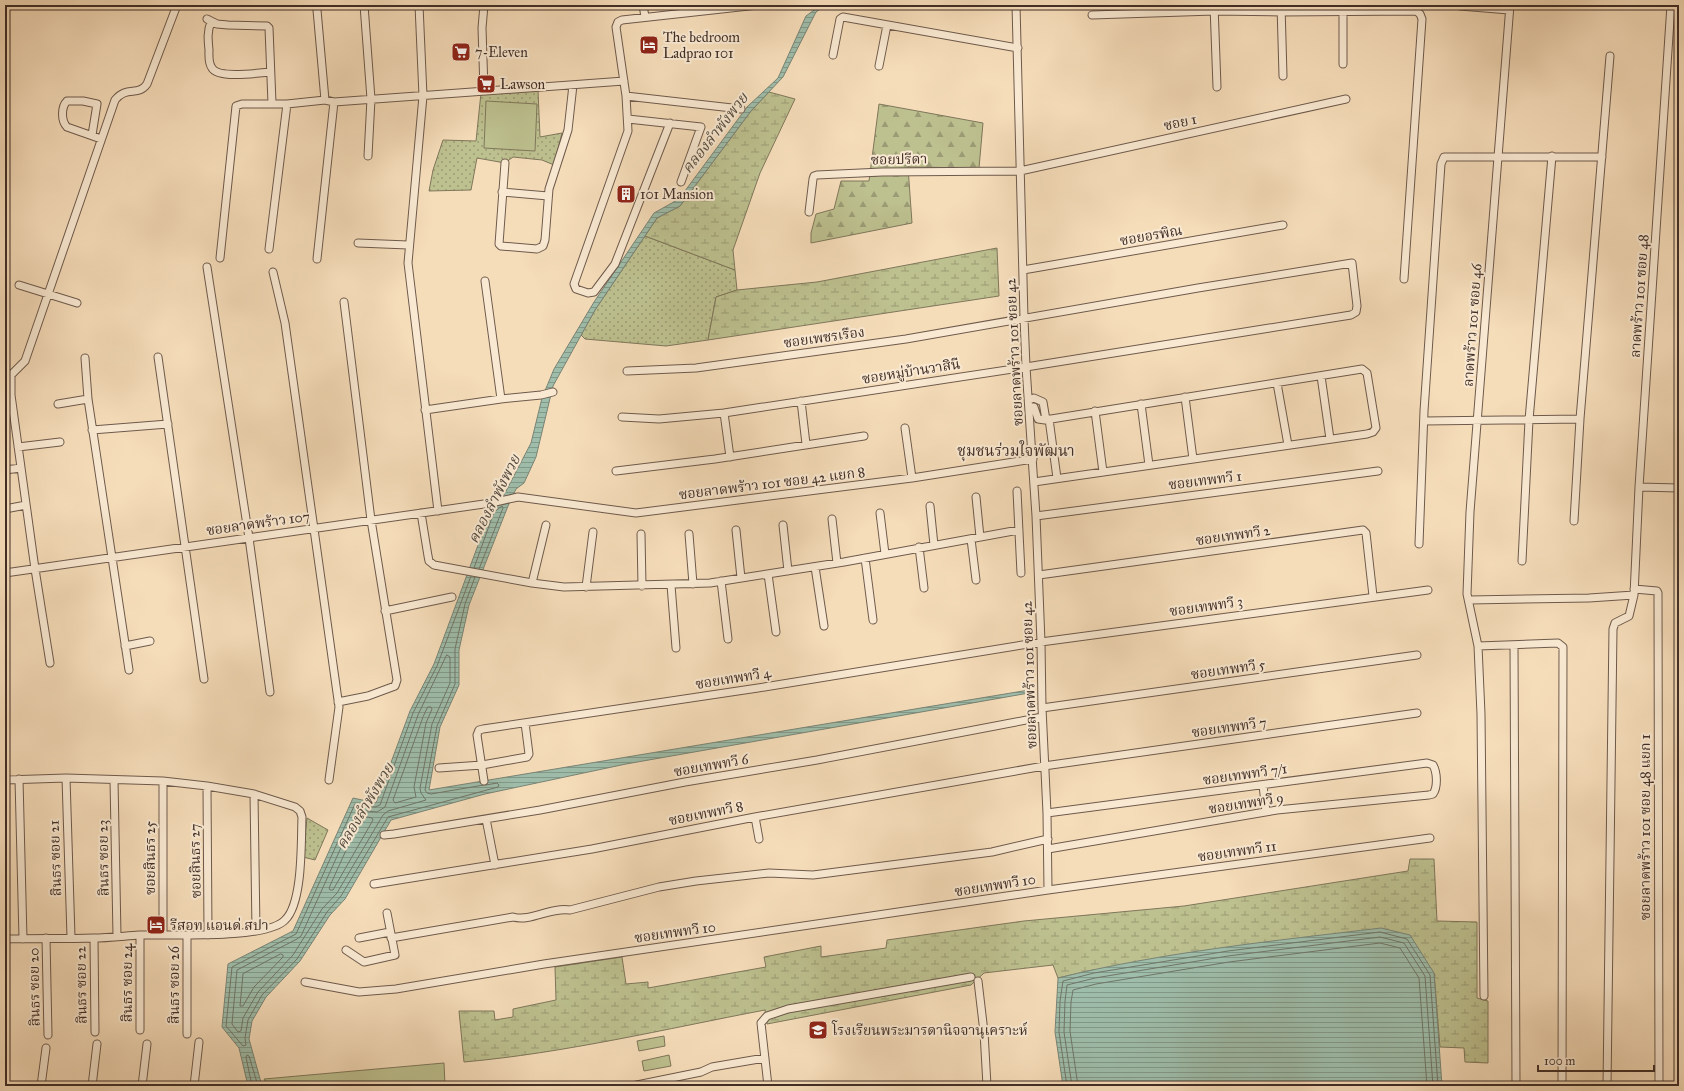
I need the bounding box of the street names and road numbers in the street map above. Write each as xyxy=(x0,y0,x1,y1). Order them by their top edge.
street label: ซอย 1 xyxy=(1162,111,1199,134)
street label: ซอยปรีดา xyxy=(871,151,927,168)
street label: ซอยอรพิณ xyxy=(1119,222,1184,249)
street label: ลาดพร้าว 101 ซอย 48 xyxy=(1627,234,1652,358)
street label: ลาดพร้าว 101 ซอย 46 xyxy=(1460,262,1485,387)
street label: ซอยลาดพร้าว 101 ซอย 42 xyxy=(1002,277,1027,426)
street label: ซอยเพชรเรือง xyxy=(782,323,866,352)
street label: ซอยหมู่บ้านวาสินี xyxy=(861,355,961,388)
street label: ซอยลาดพร้าว 101 ซอย 42 แยก 8 xyxy=(678,464,866,503)
street label: ซอยเทพทวี 1 xyxy=(1167,468,1243,493)
street label: ซอยลาดพร้าว 107 xyxy=(205,508,311,539)
street label: ซอยเทพทวี 2 xyxy=(1195,522,1272,549)
street label: ซอยเทพทวี 3 xyxy=(1168,593,1244,620)
street label: ซอยลาดพร้าว 101 ซอย 42 xyxy=(1018,601,1041,749)
street label: ซอยเทพทวี 5 xyxy=(1190,656,1267,683)
street label: ซอยเทพทวี 4 xyxy=(694,664,773,693)
street label: ซอยเทพทวี 7 xyxy=(1190,714,1268,741)
street label: ซอยลาดพร้าว 101 ซอย 48 แยก 1 xyxy=(1637,733,1654,920)
street label: ซอยเทพทวี 6 xyxy=(672,750,751,780)
street label: ซอยเทพทวี 7/1 xyxy=(1202,760,1289,789)
street label: ซอยเทพทวี 9 xyxy=(1207,789,1285,818)
street label: ซอยเทพทวี 8 xyxy=(667,798,745,829)
street label: สินธร ซอย 21 xyxy=(46,819,65,896)
street label: สินธร ซอย 23 xyxy=(94,820,113,896)
street label: ซอยสินธร 25 xyxy=(142,820,159,895)
street label: ซอยสินธร 27 xyxy=(186,823,205,899)
street label: ซอยเทพทวี 11 xyxy=(1197,837,1278,865)
street label: ซอยเทพทวี 10 xyxy=(953,871,1037,900)
street label: ซอยเทพทวี 10 xyxy=(633,918,717,947)
street label: สินธร ซอย 24 xyxy=(119,943,136,1022)
street label: สินธร ซอย 26 xyxy=(166,945,183,1024)
street label: สินธร ซอย 22 xyxy=(72,946,91,1024)
street label: สินธร ซอย 20 xyxy=(25,947,44,1027)

